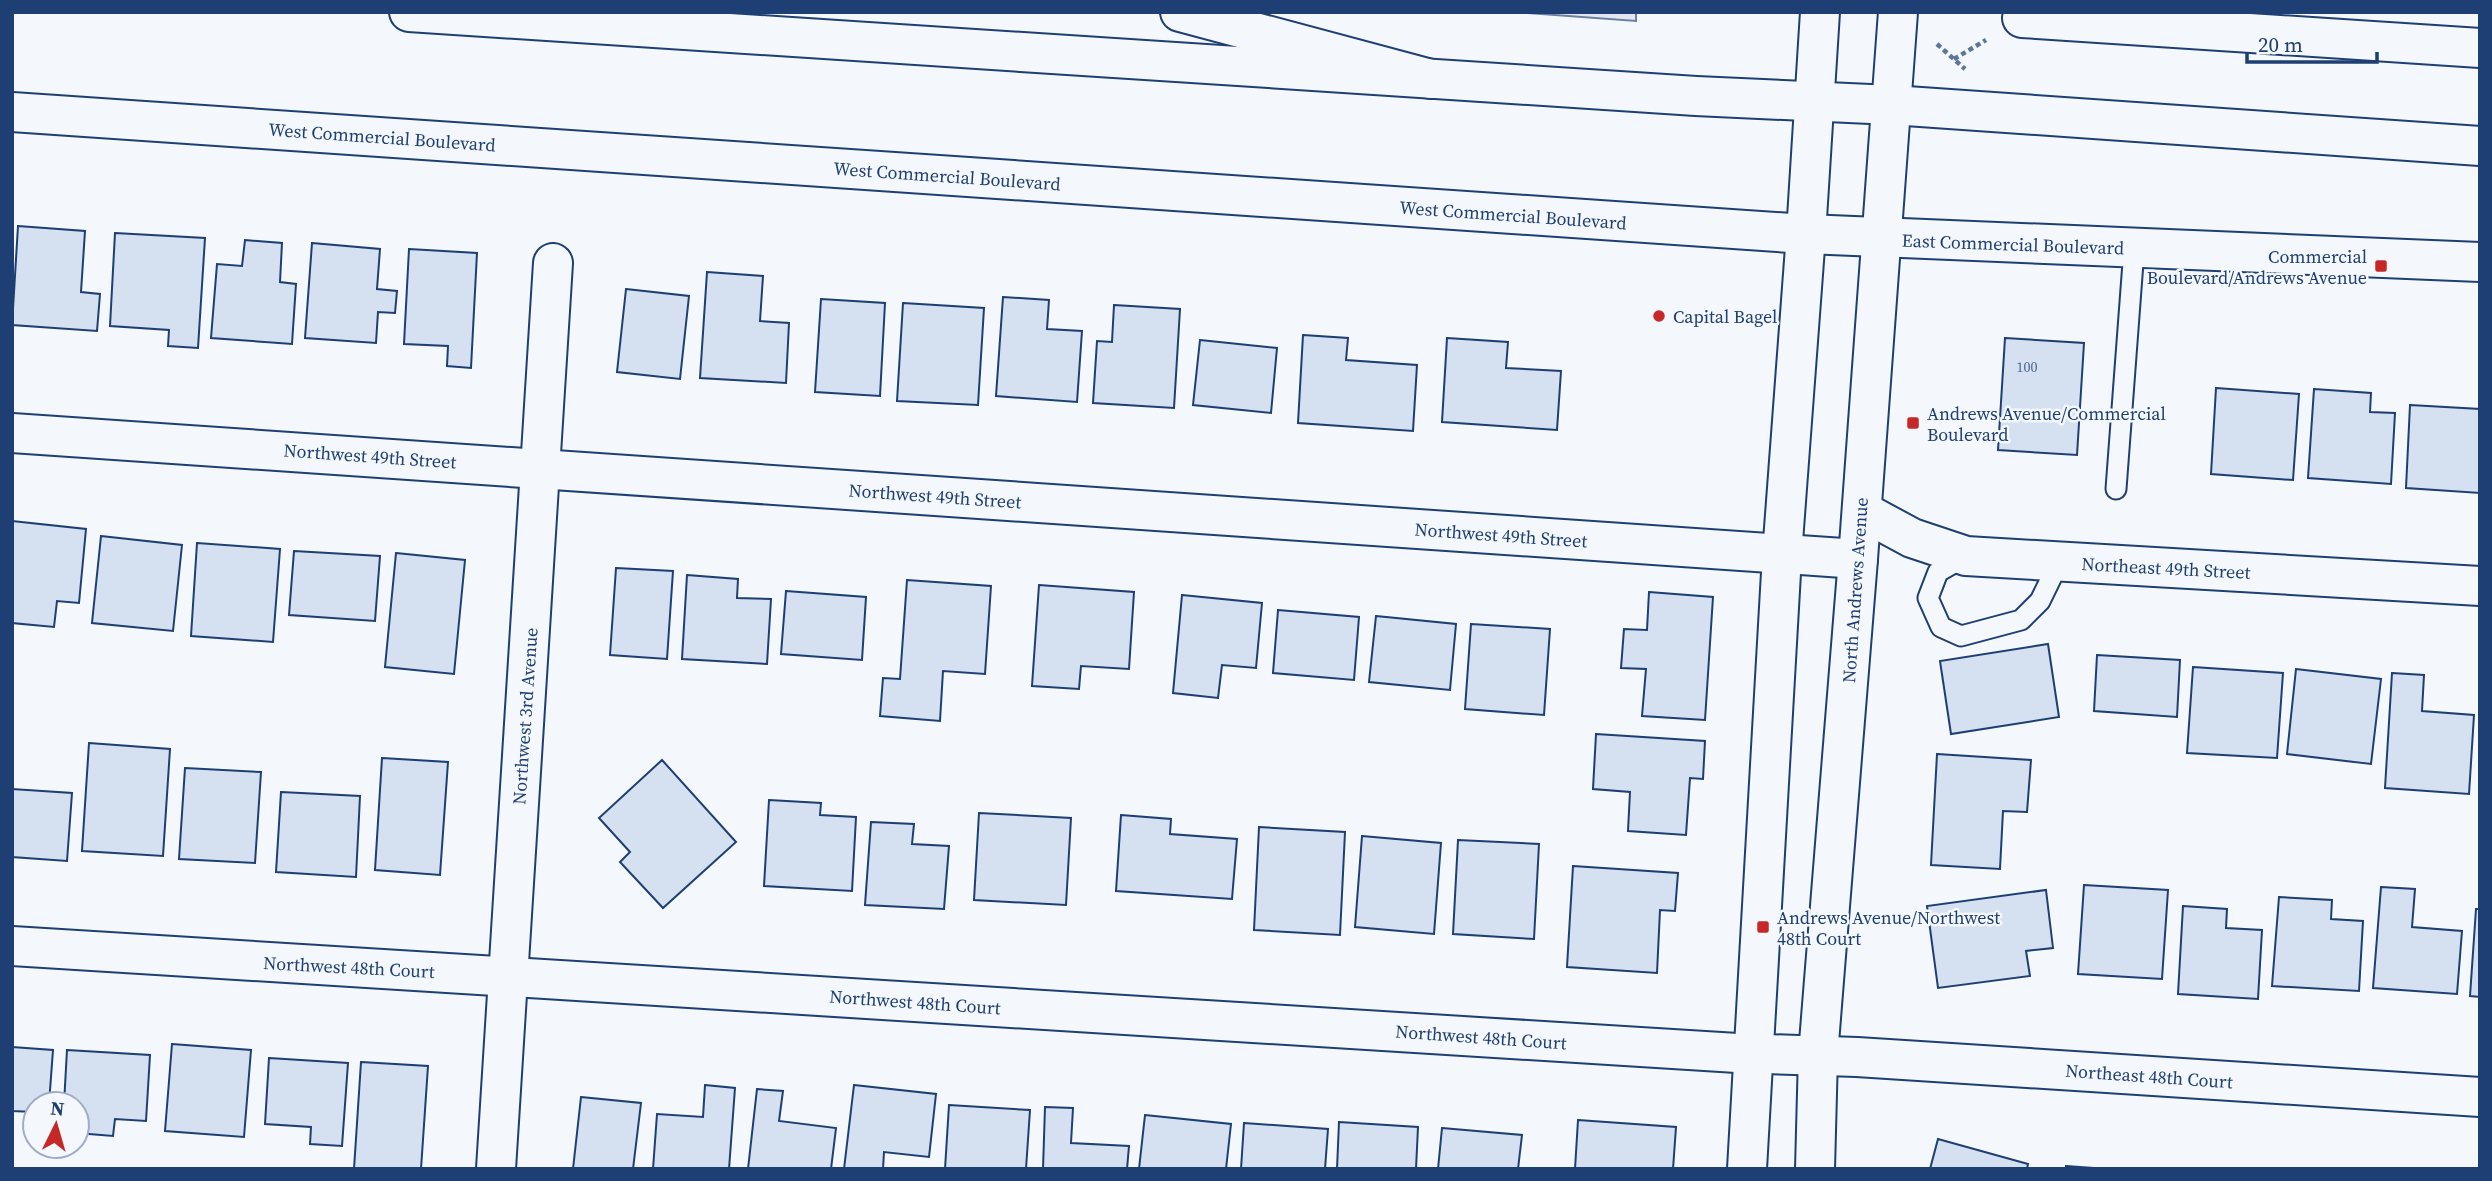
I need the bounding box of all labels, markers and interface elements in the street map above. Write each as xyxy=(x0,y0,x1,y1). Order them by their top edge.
scale bar xyxy=(2247,21,2376,65)
text: 20 m xyxy=(2258,30,2303,59)
street label: West Commercial Boulevard xyxy=(268,117,496,157)
street label: West Commercial Boulevard xyxy=(833,156,1061,196)
street label: West Commercial Boulevard xyxy=(1399,195,1627,235)
street label: East Commercial Boulevard xyxy=(1901,228,2125,260)
place label: Commercial Boulevard/Andrews Avenue xyxy=(2147,244,2367,290)
marker: Commercial Boulevard/Andrews Avenue xyxy=(2373,258,2389,274)
place label: Capital Bagel xyxy=(1673,304,1777,329)
marker: Capital Bagel xyxy=(1651,308,1667,324)
house number: 100 xyxy=(2017,357,2038,377)
place label: Andrews Avenue/Commercial Boulevard xyxy=(1927,401,2166,447)
marker: Andrews Avenue/Commercial Boulevard xyxy=(1905,415,1921,431)
street label: Northwest 49th Street xyxy=(283,438,457,475)
street label: Northwest 49th Street xyxy=(848,478,1022,515)
street label: North Andrews Avenue xyxy=(1836,496,1874,684)
street label: Northwest 49th Street xyxy=(1414,517,1588,554)
street label: Northeast 49th Street xyxy=(2081,551,2251,585)
street label: Northwest 3rd Avenue xyxy=(506,627,544,805)
place label: Andrews Avenue/Northwest 48th Court xyxy=(1777,905,2000,951)
marker: Andrews Avenue/Northwest 48th Court xyxy=(1755,919,1771,935)
street label: Northwest 48th Court xyxy=(263,950,435,984)
street label: Northwest 48th Court xyxy=(829,984,1002,1020)
street label: Northwest 48th Court xyxy=(1395,1019,1568,1055)
street label: Northeast 48th Court xyxy=(2064,1058,2234,1094)
north arrow xyxy=(21,1090,91,1160)
text: N xyxy=(49,1095,66,1122)

